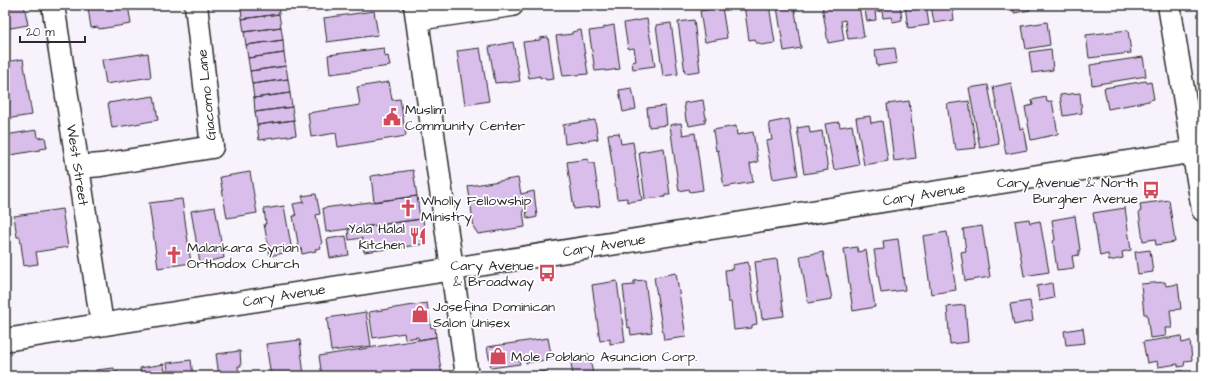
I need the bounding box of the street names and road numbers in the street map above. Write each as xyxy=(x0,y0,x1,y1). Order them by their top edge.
street label: Giacomo Lane xyxy=(192,48,222,141)
street label: West Street xyxy=(61,123,93,208)
street label: Cary Avenue xyxy=(881,179,967,211)
street label: Cary Avenue xyxy=(561,230,647,262)
street label: Cary Avenue xyxy=(241,280,327,312)

